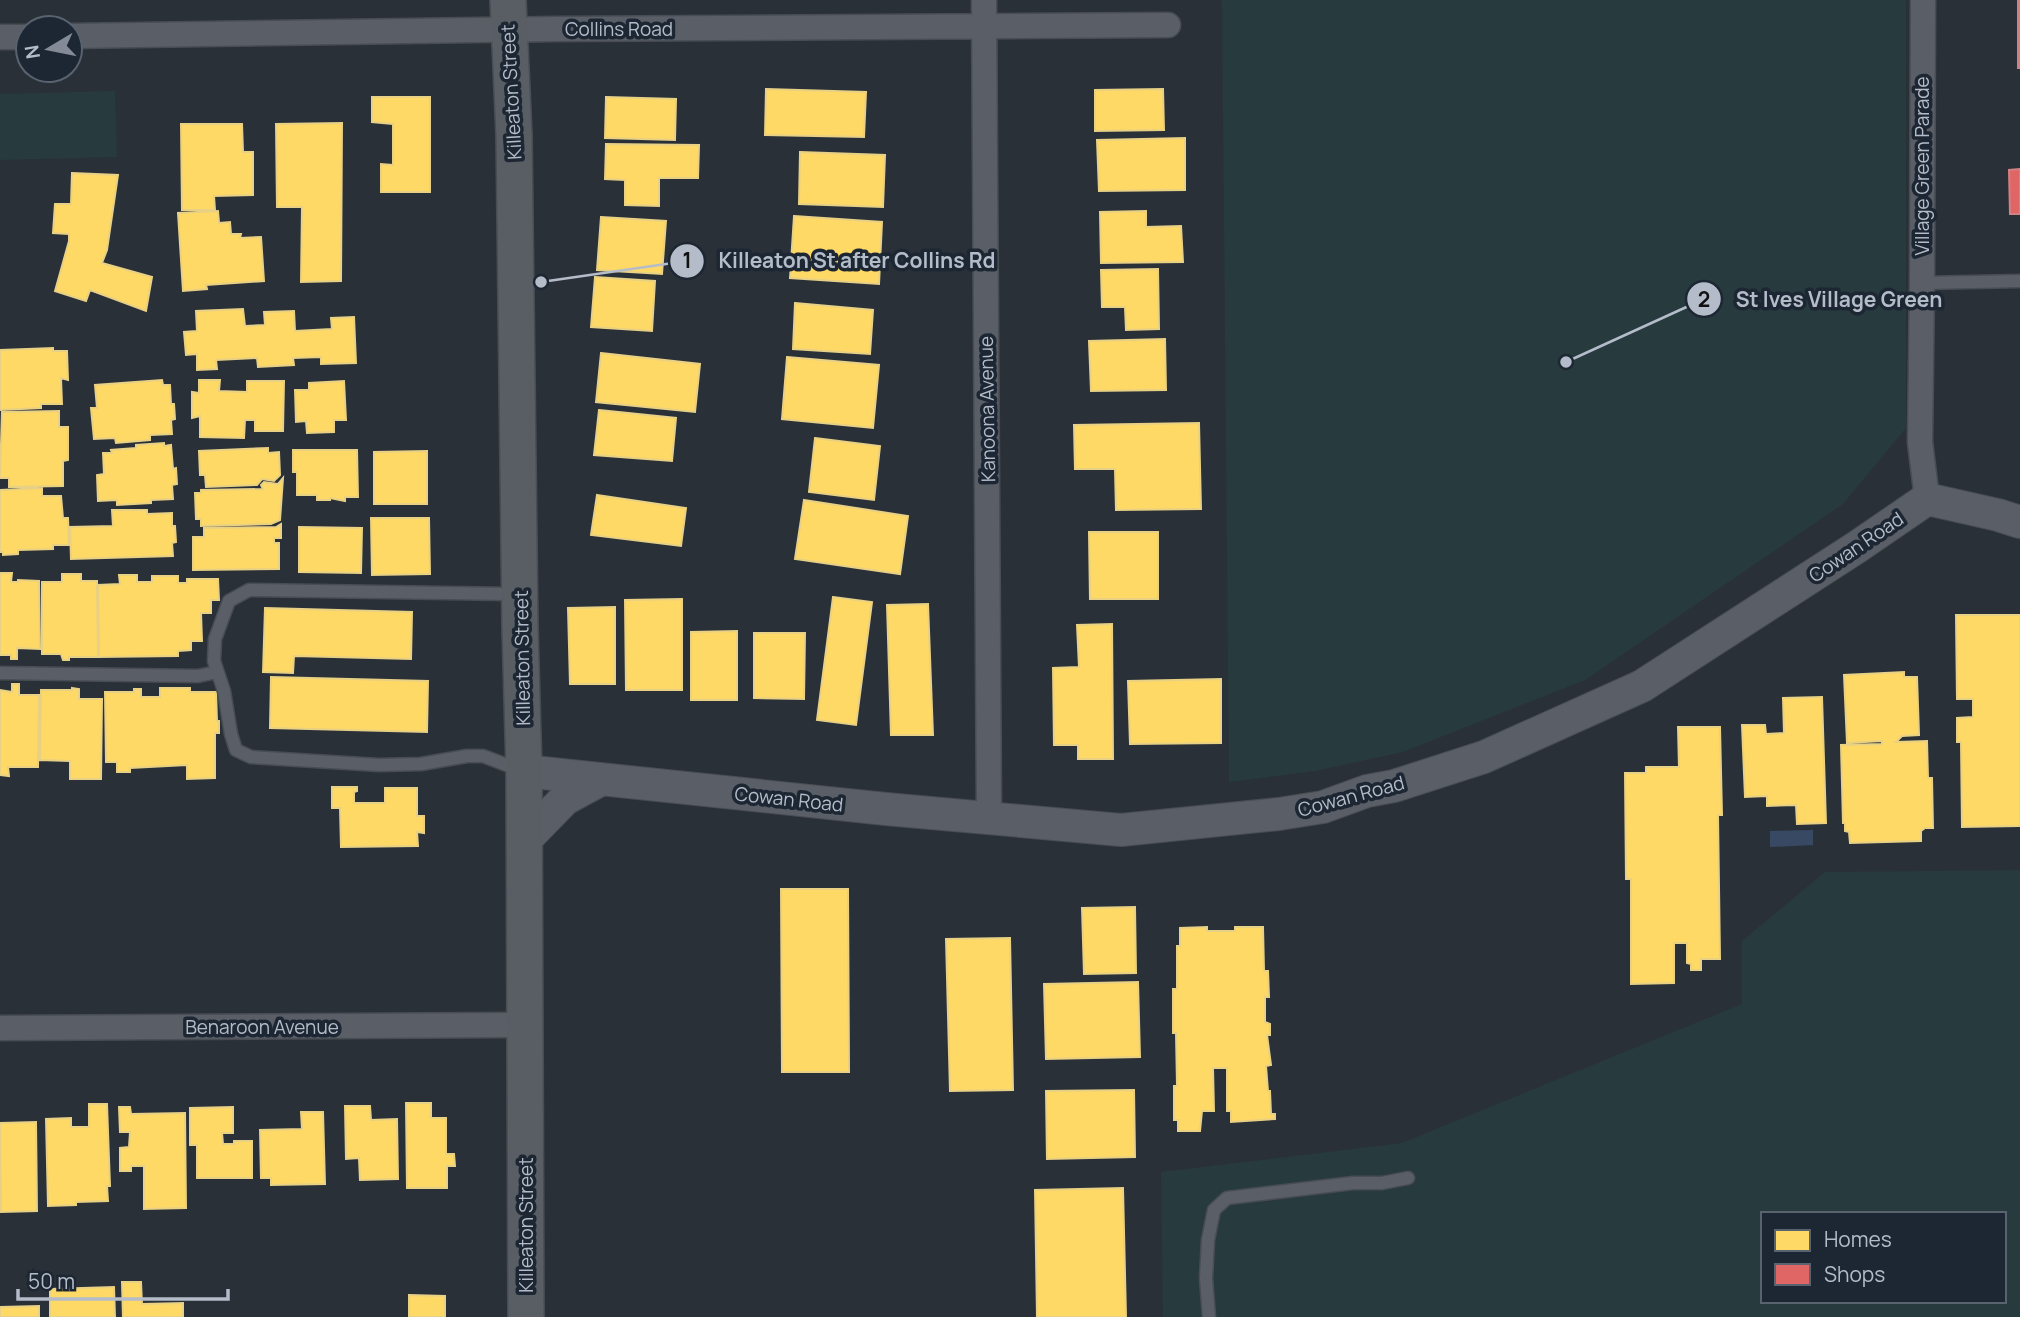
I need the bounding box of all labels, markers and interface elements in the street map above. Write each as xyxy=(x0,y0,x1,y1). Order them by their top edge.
north arrow xyxy=(14,14,84,84)
street label: Collins Road xyxy=(565,16,673,42)
street label: Killeaton Street xyxy=(494,24,528,160)
text: N xyxy=(18,43,46,61)
street label: Village Green Parade xyxy=(1909,76,1935,256)
callout: Killeaton St after Collins Rd xyxy=(669,240,1009,282)
text: 1 xyxy=(682,246,692,274)
text: Killeaton St after Collins Rd xyxy=(718,246,996,274)
callout: St Ives Village Green xyxy=(1687,278,1957,320)
text: 2 xyxy=(1698,285,1710,313)
text: St Ives Village Green xyxy=(1736,285,1942,313)
street label: Kanoona Avenue xyxy=(973,336,1001,482)
street label: Cowan Road xyxy=(1803,506,1909,588)
street label: Killeaton Street xyxy=(508,590,536,726)
street label: Cowan Road xyxy=(1295,769,1407,823)
street label: Cowan Road xyxy=(733,780,845,818)
street label: Benaroon Avenue xyxy=(185,1014,339,1040)
street label: Killeaton Street xyxy=(513,1157,539,1293)
legend xyxy=(1761,1212,2006,1303)
text: Homes xyxy=(1824,1225,1892,1253)
scale bar xyxy=(18,1258,228,1302)
text: Shops xyxy=(1824,1260,1885,1288)
text: 50 m xyxy=(28,1267,75,1295)

